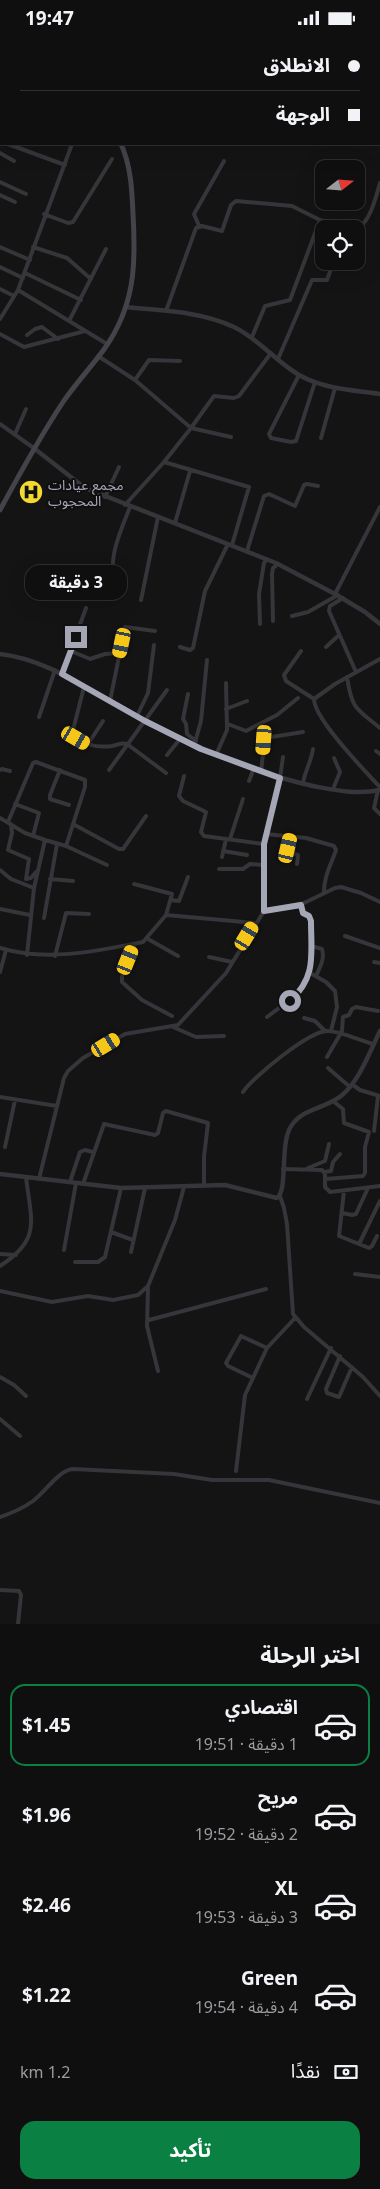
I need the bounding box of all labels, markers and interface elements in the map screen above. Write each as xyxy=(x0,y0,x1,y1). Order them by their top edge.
text: 19:47 xyxy=(25,5,74,31)
text: الانطلاق xyxy=(264,52,330,78)
text: الوجهة xyxy=(276,101,330,127)
north arrow xyxy=(315,160,365,210)
map controls xyxy=(315,160,365,270)
button: locate xyxy=(315,220,365,270)
place label: مجمع عيادات المحجوب xyxy=(48,475,124,510)
hospital icon: مجمع عيادات المحجوب xyxy=(18,479,44,505)
callout: 3 دقيقة xyxy=(25,565,127,599)
text: 3 دقيقة xyxy=(49,571,103,593)
route end xyxy=(65,626,87,648)
car xyxy=(111,627,132,659)
car xyxy=(59,724,92,752)
car xyxy=(255,725,272,755)
car xyxy=(277,832,298,864)
car xyxy=(232,919,261,953)
car xyxy=(115,943,140,977)
route start xyxy=(279,990,301,1012)
car xyxy=(89,1031,122,1059)
text: اختر الرحلة xyxy=(260,1639,360,1669)
text: اقتصادي xyxy=(225,1694,298,1720)
icon: car xyxy=(313,1703,358,1748)
text: $1.45 xyxy=(22,1712,71,1738)
text: 1 دقيقة · 19:51 xyxy=(195,1733,298,1755)
text: مريح xyxy=(258,1784,298,1810)
icon: car xyxy=(313,1793,358,1838)
text: $1.96 xyxy=(22,1802,71,1828)
text: 2 دقيقة · 19:52 xyxy=(195,1823,298,1845)
text: XL xyxy=(275,1875,298,1901)
icon: car xyxy=(313,1883,358,1928)
text: $2.46 xyxy=(22,1892,71,1918)
text: 3 دقيقة · 19:53 xyxy=(195,1906,298,1928)
text: Green xyxy=(241,1965,298,1991)
icon: car xyxy=(313,1973,358,2018)
text: $1.22 xyxy=(22,1982,71,2008)
text: 4 دقيقة · 19:54 xyxy=(195,1996,298,2018)
text: نقدًا xyxy=(291,2058,320,2084)
icon: cash xyxy=(332,2058,360,2086)
text: 1.2 km xyxy=(20,2061,70,2083)
button: تأكيد xyxy=(20,2121,360,2179)

